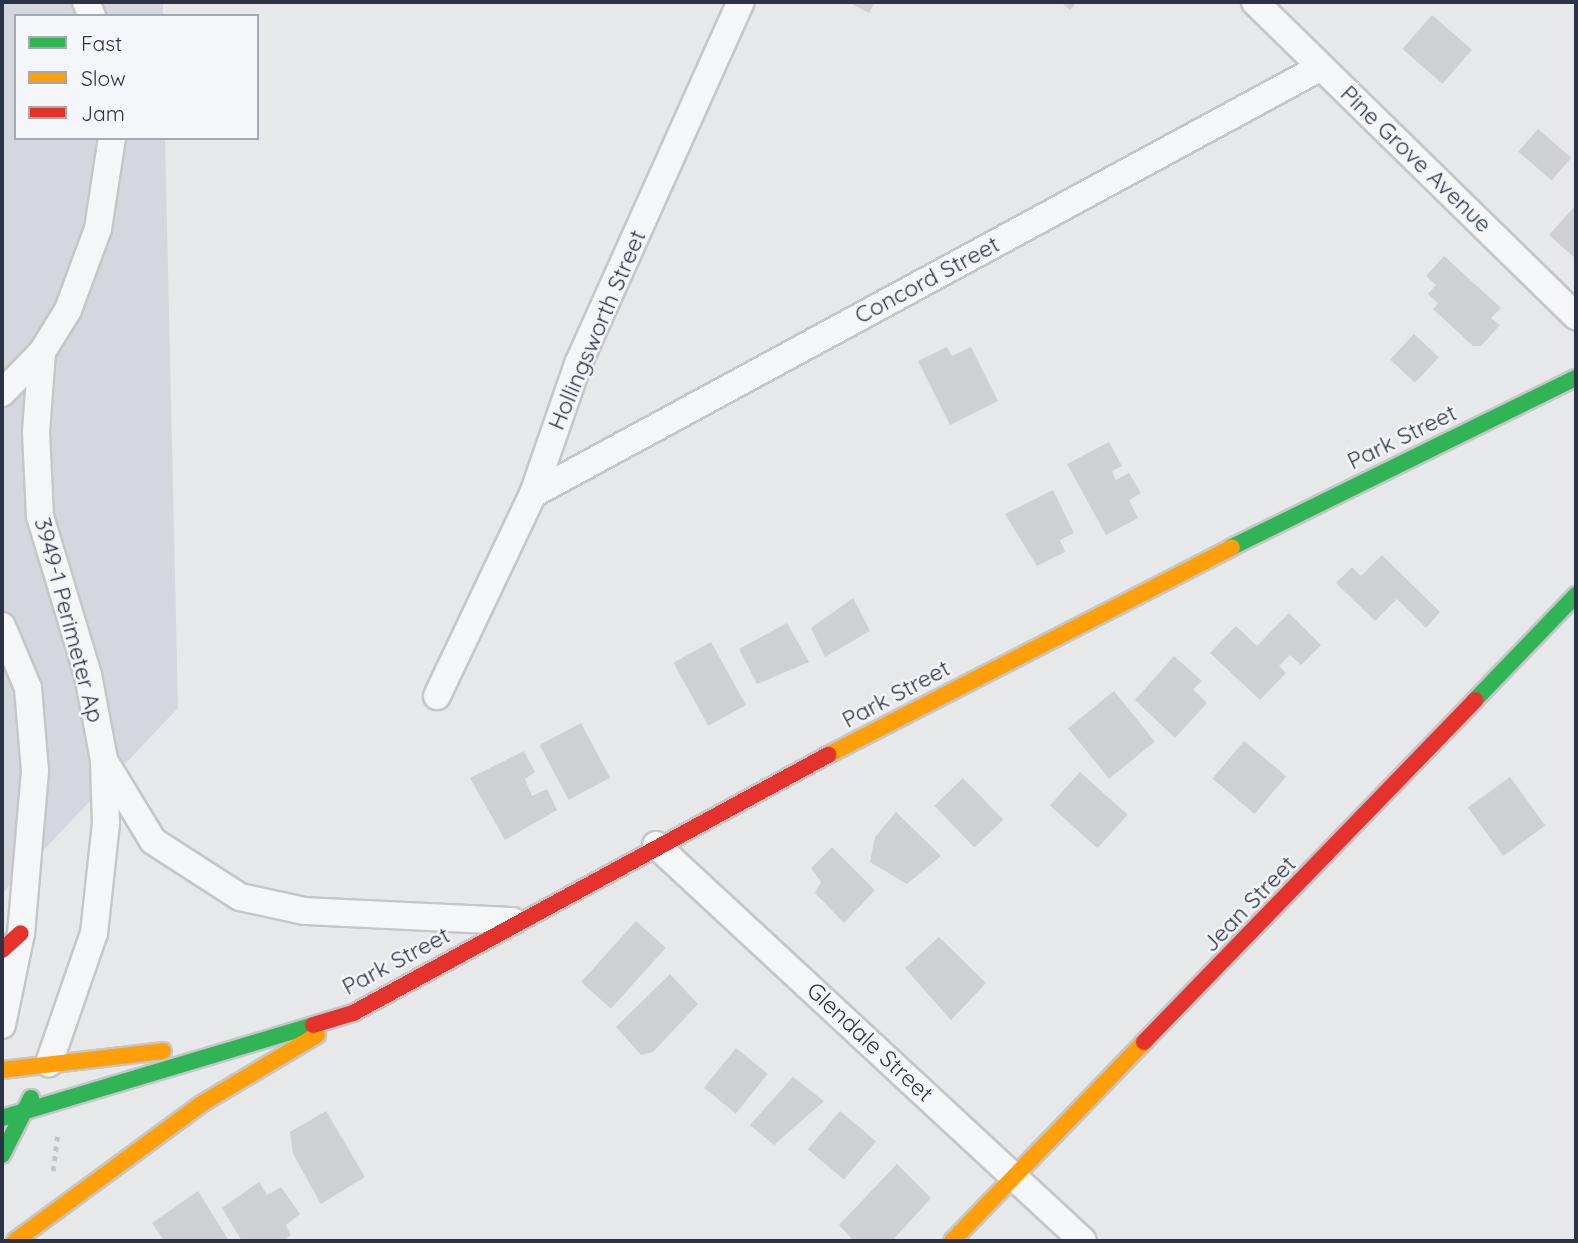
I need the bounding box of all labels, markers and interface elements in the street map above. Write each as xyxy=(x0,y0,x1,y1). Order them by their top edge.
legend xyxy=(14,14,259,140)
text: Fast xyxy=(81,30,122,56)
text: Slow xyxy=(81,65,126,91)
street label: Pine Grove Avenue xyxy=(1335,80,1497,238)
text: Jam xyxy=(81,100,125,126)
street label: Hollingsworth Street xyxy=(542,226,652,434)
street label: Concord Street xyxy=(850,230,1004,330)
street label: Park Street xyxy=(1343,399,1461,475)
street label: 3949-1 Perimeter Ap xyxy=(28,515,110,725)
street label: Park Street xyxy=(838,654,954,734)
street label: Jean Street xyxy=(1196,850,1302,958)
street label: Park Street xyxy=(338,921,454,1001)
street label: Glendale Street xyxy=(801,977,939,1107)

